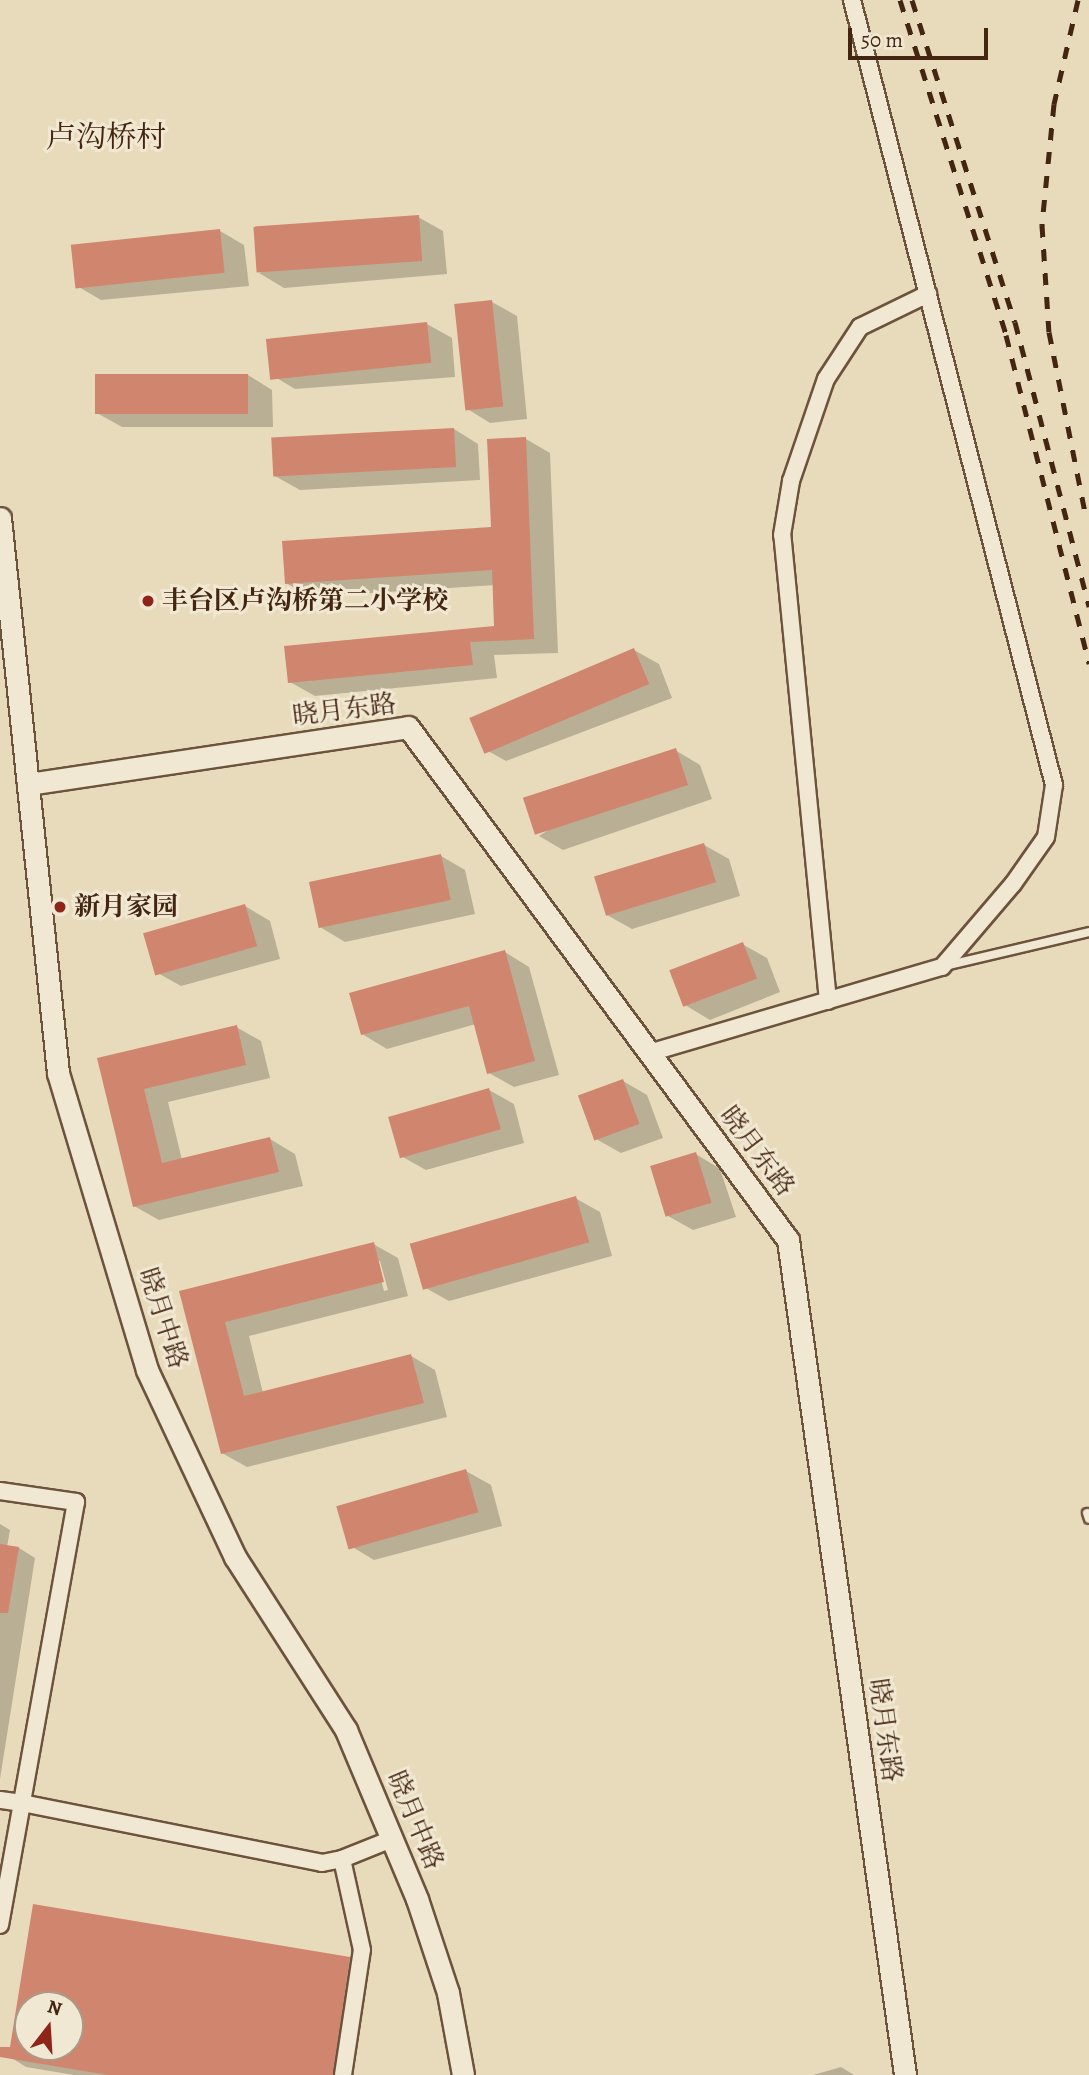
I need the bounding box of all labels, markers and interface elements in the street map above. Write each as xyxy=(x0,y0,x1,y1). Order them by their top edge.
scale bar xyxy=(851,14,991,58)
text: 50 m xyxy=(861,26,903,54)
district label: 卢沟桥村 xyxy=(46,119,166,155)
place label: 丰台区卢沟桥第二小学校 xyxy=(162,585,448,617)
marker: 丰台区卢沟桥第二小学校 xyxy=(140,593,156,609)
street label: 晓月东路 xyxy=(290,688,398,732)
place label: 新月家园 xyxy=(74,891,178,923)
marker: 新月家园 xyxy=(52,899,68,915)
street label: 晓月东路 xyxy=(713,1100,801,1202)
street label: 晓月中路 xyxy=(132,1264,194,1372)
street label: 晓月东路 xyxy=(862,1676,908,1784)
street label: 晓月中路 xyxy=(380,1766,450,1874)
north arrow xyxy=(14,1991,84,2061)
text: N xyxy=(44,1993,65,2022)

